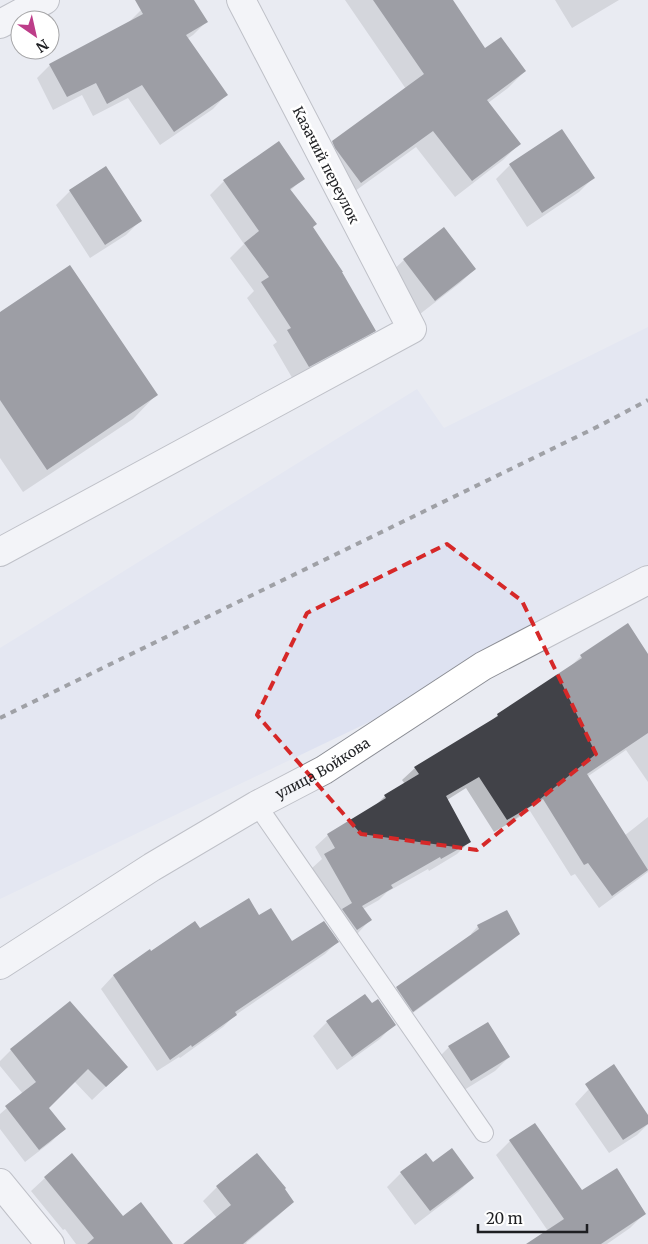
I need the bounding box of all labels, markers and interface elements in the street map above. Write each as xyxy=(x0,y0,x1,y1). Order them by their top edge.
north arrow xyxy=(10,10,60,60)
text: N xyxy=(33,35,52,56)
street label: Казачий переулок xyxy=(289,103,363,227)
street label: улица Войкова xyxy=(272,733,374,803)
scale bar xyxy=(478,1202,587,1234)
text: 20 m xyxy=(486,1209,523,1228)

